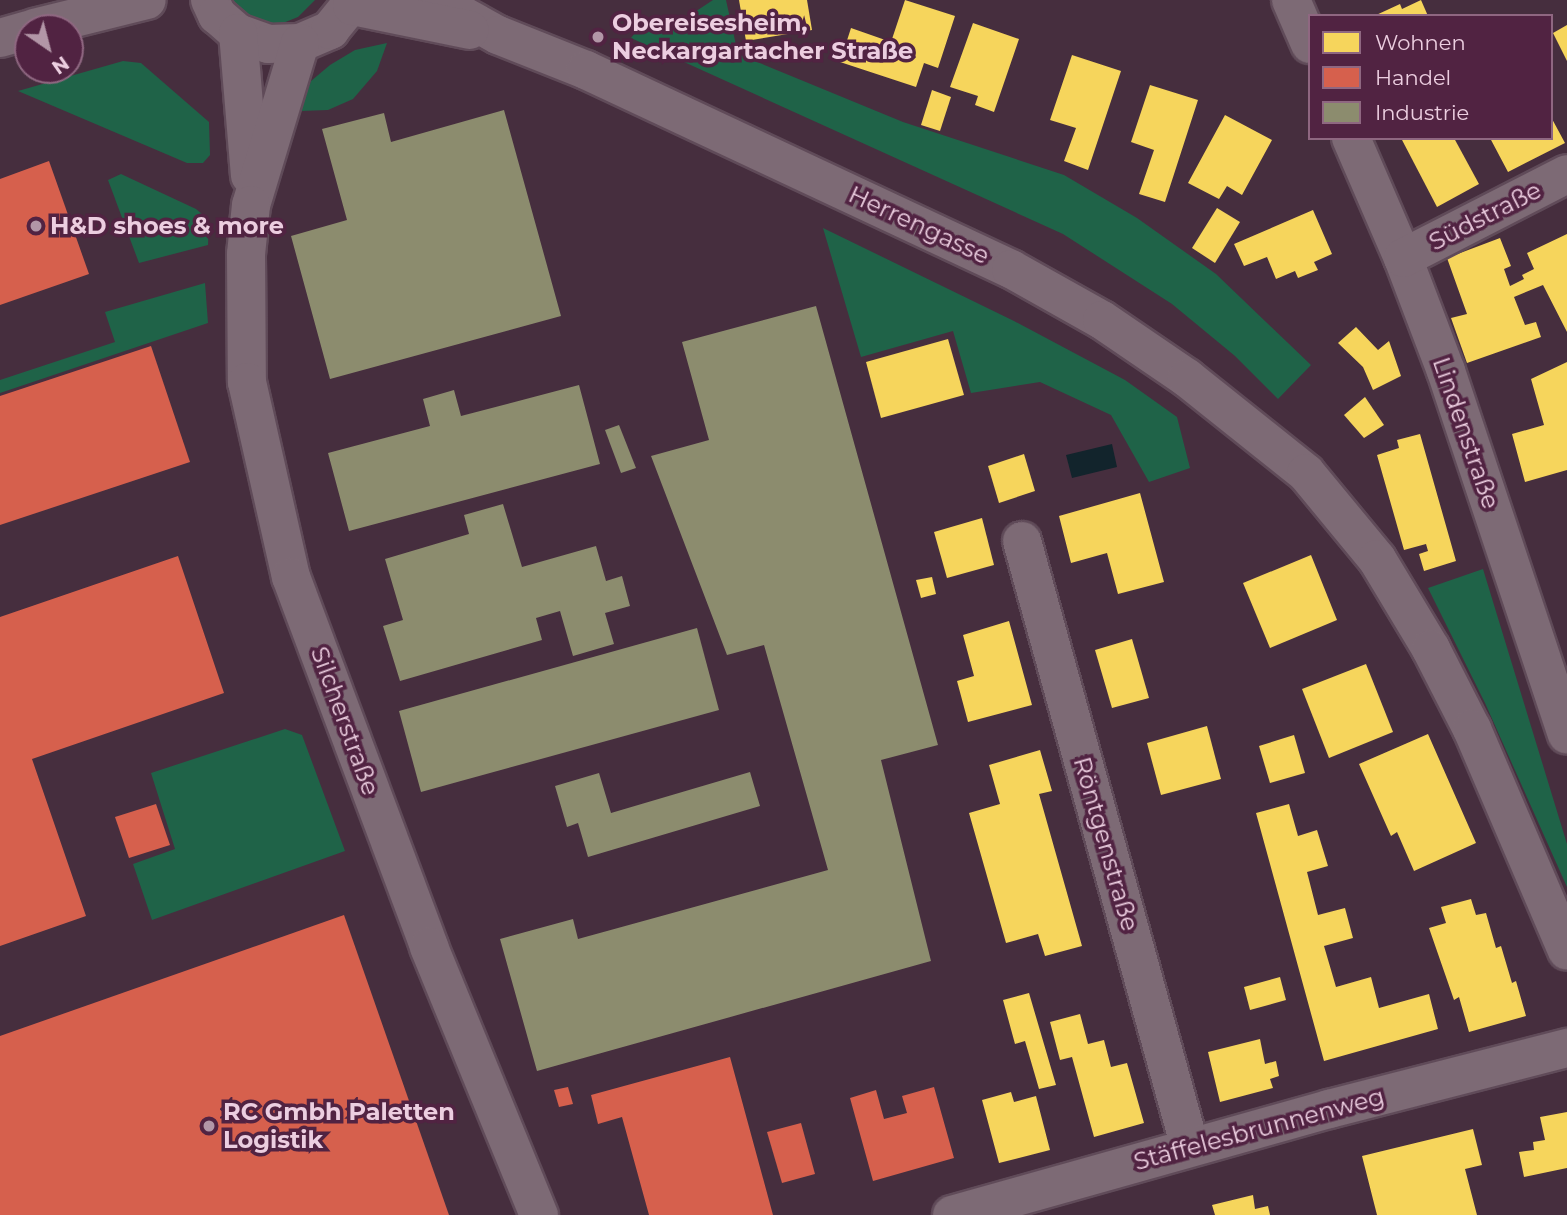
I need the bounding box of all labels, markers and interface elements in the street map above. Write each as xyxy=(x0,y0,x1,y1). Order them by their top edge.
place label: Obereisesheim, Neckargartacher Straße xyxy=(612,9,913,65)
north arrow xyxy=(14,14,84,84)
legend xyxy=(1308,14,1553,140)
marker: Obereisesheim, Neckargartacher Straße xyxy=(590,29,606,45)
text: Wohnen xyxy=(1375,30,1466,55)
text: N xyxy=(47,51,73,79)
text: Handel xyxy=(1375,65,1451,90)
text: Industrie xyxy=(1375,100,1469,125)
street label: Südstraße xyxy=(1424,175,1546,257)
street label: Herrengasse xyxy=(844,180,994,270)
place label: H&D shoes & more xyxy=(50,212,284,240)
marker: H&D shoes & more xyxy=(28,218,44,234)
street label: Lindenstraße xyxy=(1427,353,1505,513)
street label: Silcherstraße xyxy=(305,643,385,799)
street label: Röntgenstraße xyxy=(1067,754,1145,934)
street label: Stäffelesbrunnenweg xyxy=(1131,1082,1387,1176)
place label: RC Gmbh Paletten Logistik xyxy=(223,1098,455,1154)
marker: RC Gmbh Paletten Logistik xyxy=(201,1118,217,1134)

